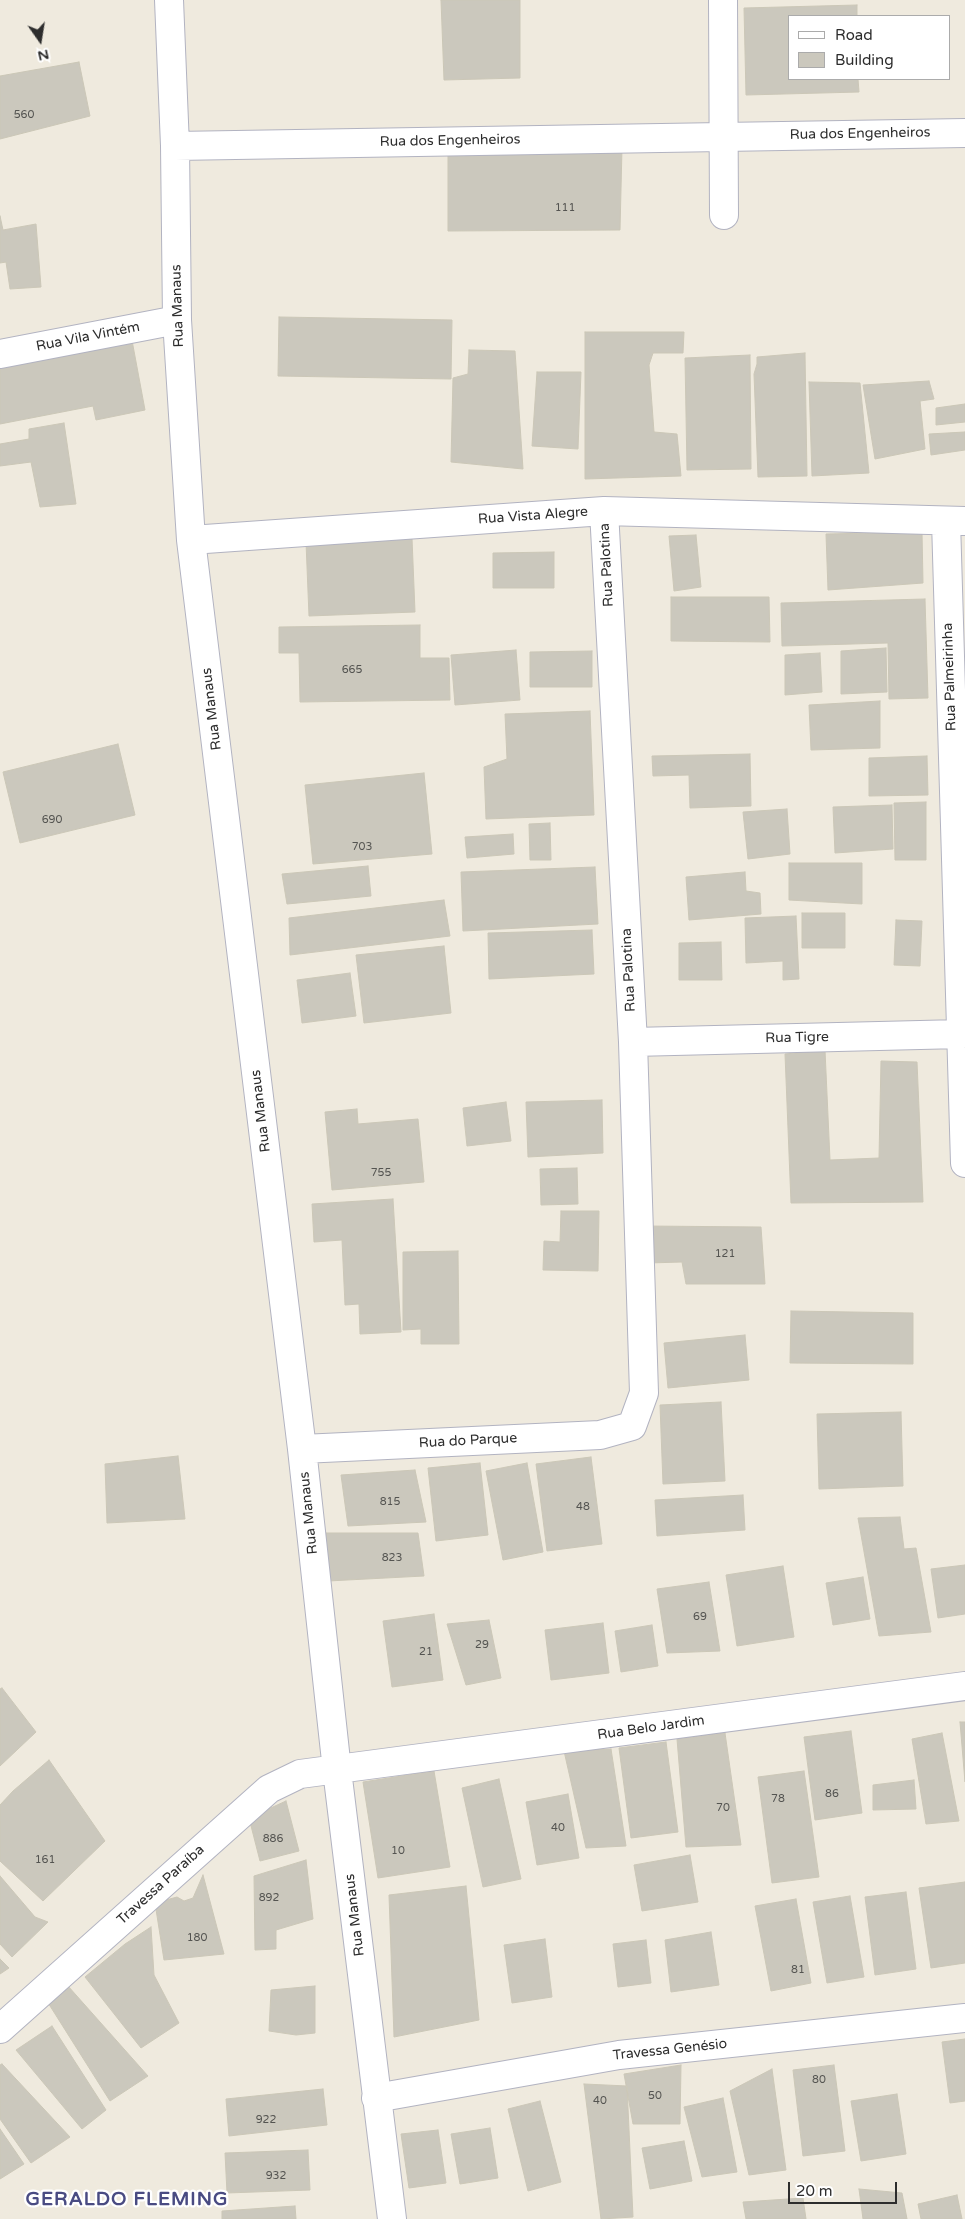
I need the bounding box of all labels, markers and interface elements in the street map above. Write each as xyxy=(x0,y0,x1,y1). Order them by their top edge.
north arrow xyxy=(15,15,65,65)
legend xyxy=(788,15,950,80)
text: Road xyxy=(835,26,873,44)
text: N xyxy=(36,46,51,65)
text: Building xyxy=(835,51,894,69)
house number: 560 xyxy=(14,108,34,122)
street label: Rua dos Engenheiros xyxy=(790,124,930,144)
street label: Rua dos Engenheiros xyxy=(380,131,520,151)
house number: 111 xyxy=(555,201,575,215)
street label: Rua Manaus xyxy=(168,264,188,348)
street label: Rua Vila Vintém xyxy=(35,319,141,355)
street label: Rua Vista Alegre xyxy=(477,504,589,528)
street label: Rua Palotina xyxy=(596,523,618,607)
street label: Rua Palmeirinha xyxy=(940,623,960,731)
house number: 665 xyxy=(342,663,362,677)
street label: Rua Manaus xyxy=(199,667,225,751)
house number: 690 xyxy=(42,813,62,827)
house number: 703 xyxy=(352,840,372,854)
street label: Rua Palotina xyxy=(618,928,640,1012)
street label: Rua Tigre xyxy=(765,1029,829,1047)
street label: Rua Manaus xyxy=(248,1069,274,1153)
house number: 755 xyxy=(371,1166,391,1180)
house number: 121 xyxy=(715,1247,735,1261)
street label: Rua do Parque xyxy=(418,1430,518,1452)
street label: Rua Manaus xyxy=(296,1471,322,1555)
house number: 815 xyxy=(380,1495,400,1509)
house number: 48 xyxy=(576,1500,590,1514)
house number: 823 xyxy=(382,1551,402,1565)
house number: 69 xyxy=(693,1610,707,1624)
house number: 29 xyxy=(475,1638,489,1652)
house number: 21 xyxy=(419,1645,433,1659)
street label: Rua Belo Jardim xyxy=(596,1712,706,1744)
house number: 86 xyxy=(825,1787,839,1801)
house number: 78 xyxy=(771,1792,785,1806)
house number: 70 xyxy=(716,1801,730,1815)
house number: 40 xyxy=(551,1821,565,1835)
house number: 886 xyxy=(263,1832,283,1846)
street label: Travessa Paraíba xyxy=(114,1842,208,1928)
house number: 10 xyxy=(391,1844,405,1858)
house number: 161 xyxy=(35,1853,55,1867)
street label: Rua Manaus xyxy=(342,1873,368,1957)
house number: 892 xyxy=(259,1891,279,1905)
house number: 180 xyxy=(187,1931,207,1945)
house number: 81 xyxy=(791,1963,805,1977)
street label: Travessa Genésio xyxy=(612,2036,728,2064)
house number: 80 xyxy=(812,2073,826,2087)
house number: 50 xyxy=(648,2089,662,2103)
house number: 40 xyxy=(593,2094,607,2108)
house number: 922 xyxy=(256,2113,276,2127)
house number: 932 xyxy=(266,2169,286,2183)
scale bar xyxy=(790,2172,899,2204)
text: 20 m xyxy=(796,2182,833,2200)
district label: GERALDO FLEMING xyxy=(24,2189,230,2211)

